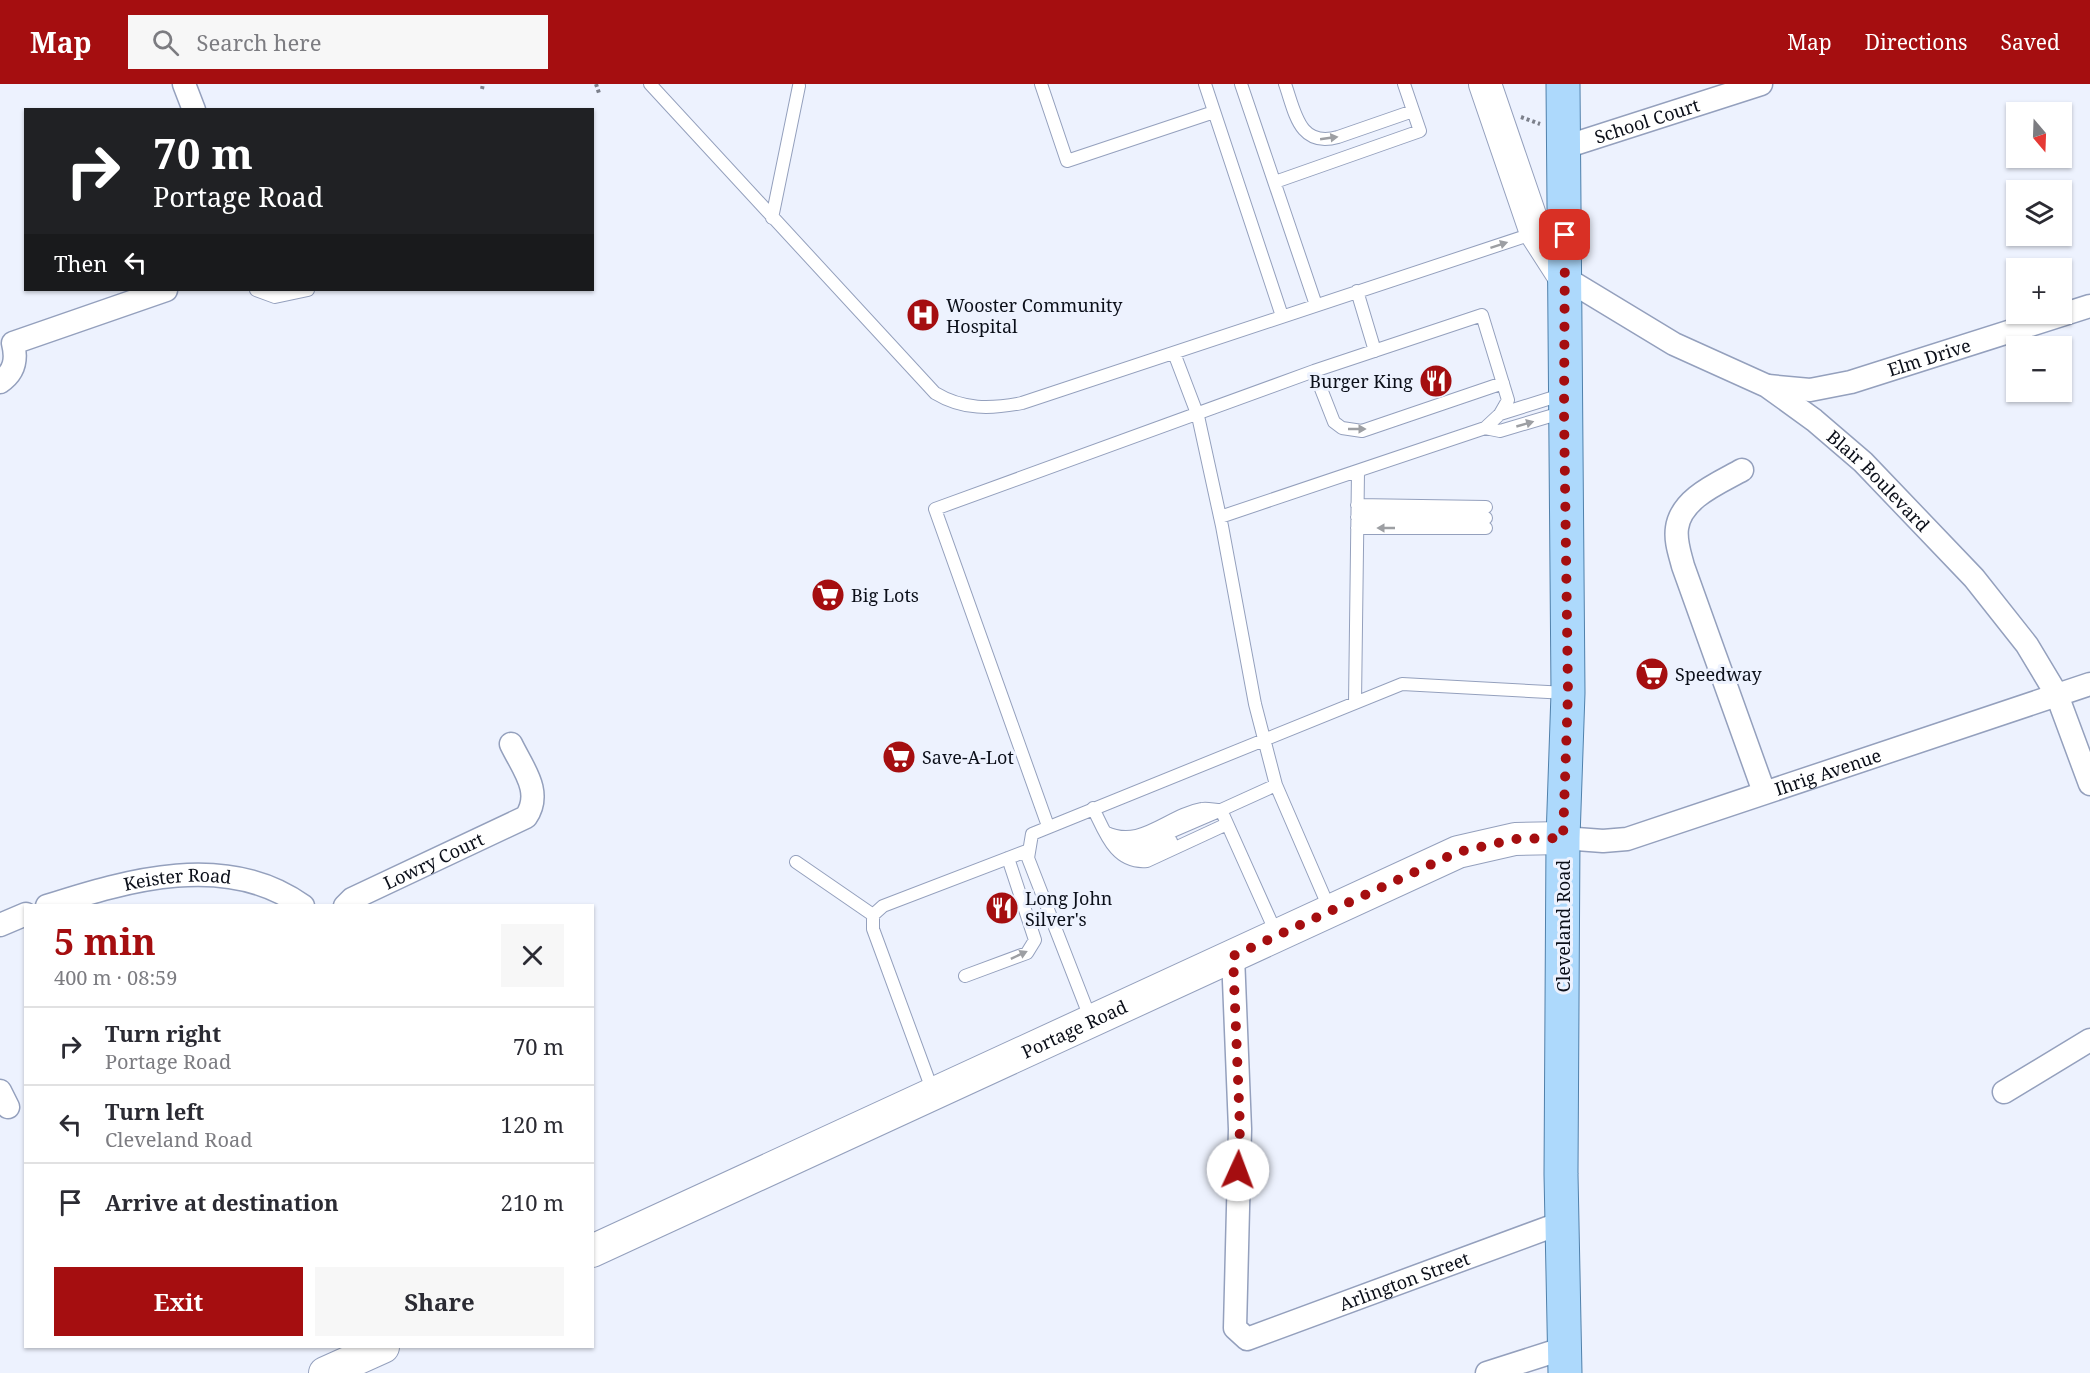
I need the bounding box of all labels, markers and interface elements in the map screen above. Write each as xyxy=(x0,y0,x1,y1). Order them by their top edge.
search box xyxy=(128,15,548,69)
text: Map xyxy=(30,23,92,61)
icon: search xyxy=(149,26,182,59)
text: Search here xyxy=(197,27,321,57)
text: Map xyxy=(1787,28,1832,56)
text: Directions xyxy=(1865,28,1967,56)
text: Saved xyxy=(2000,28,2060,56)
street label: School Court xyxy=(1591,93,1702,149)
north arrow xyxy=(2006,102,2072,168)
map controls xyxy=(2006,102,2072,402)
text: 70 m xyxy=(153,124,253,181)
icon: right xyxy=(54,132,132,210)
one-way arrow xyxy=(1320,133,1339,143)
text: Portage Road xyxy=(153,178,323,215)
button: layers xyxy=(2006,180,2072,246)
pin xyxy=(1539,209,1590,260)
icon: arrive xyxy=(1548,218,1581,251)
one-way arrow xyxy=(1490,240,1508,249)
icon: left xyxy=(119,246,152,279)
text: Then xyxy=(54,248,107,278)
button: + xyxy=(2006,258,2072,324)
place label: Wooster Community Hospital xyxy=(946,293,1123,338)
hospital icon: Wooster Community Hospital xyxy=(905,297,941,333)
street label: Elm Drive xyxy=(1885,333,1974,382)
button: − xyxy=(2006,336,2072,402)
restaurant icon: Burger King xyxy=(1418,363,1454,399)
place label: Burger King xyxy=(1309,369,1413,393)
one-way arrow xyxy=(1516,419,1534,428)
street label: Blair Boulevard xyxy=(1822,424,1935,537)
one-way arrow xyxy=(1347,425,1366,434)
one-way arrow xyxy=(1376,523,1395,533)
supermarket icon: Big Lots xyxy=(810,577,846,613)
place label: Big Lots xyxy=(851,583,919,607)
supermarket icon: Speedway xyxy=(1634,656,1670,692)
place label: Speedway xyxy=(1675,662,1762,686)
supermarket icon: Save-A-Lot xyxy=(881,739,917,775)
street label: Ihrig Avenue xyxy=(1771,743,1884,801)
place label: Save-A-Lot xyxy=(922,745,1014,769)
street label: Lowry Court xyxy=(379,827,488,895)
street label: Cleveland Road xyxy=(1551,860,1575,992)
street label: Keister Road xyxy=(121,863,233,896)
place label: Long John Silver's xyxy=(1025,886,1113,931)
restaurant icon: Long John Silver's xyxy=(984,890,1020,926)
text: 5 min xyxy=(54,917,156,966)
button: close xyxy=(501,924,564,987)
one-way arrow xyxy=(1011,950,1028,959)
text: 400 m · 08:59 xyxy=(54,964,177,991)
street label: Portage Road xyxy=(1018,994,1131,1063)
text: Turn right xyxy=(105,1018,221,1048)
icon: right xyxy=(54,1030,87,1063)
text: 70 m xyxy=(513,1031,564,1061)
text: Portage Road xyxy=(105,1048,231,1075)
text: Turn left xyxy=(105,1096,204,1126)
icon: left xyxy=(54,1108,87,1141)
text: 120 m xyxy=(501,1109,564,1139)
text: Cleveland Road xyxy=(105,1126,253,1153)
position arrow xyxy=(1206,1138,1270,1202)
icon: arrive xyxy=(54,1186,87,1219)
text: Arrive at destination xyxy=(105,1187,339,1217)
text: 210 m xyxy=(501,1187,564,1217)
street label: Arlington Street xyxy=(1336,1246,1473,1316)
button: Exit xyxy=(54,1267,303,1336)
button: Share xyxy=(315,1267,564,1336)

